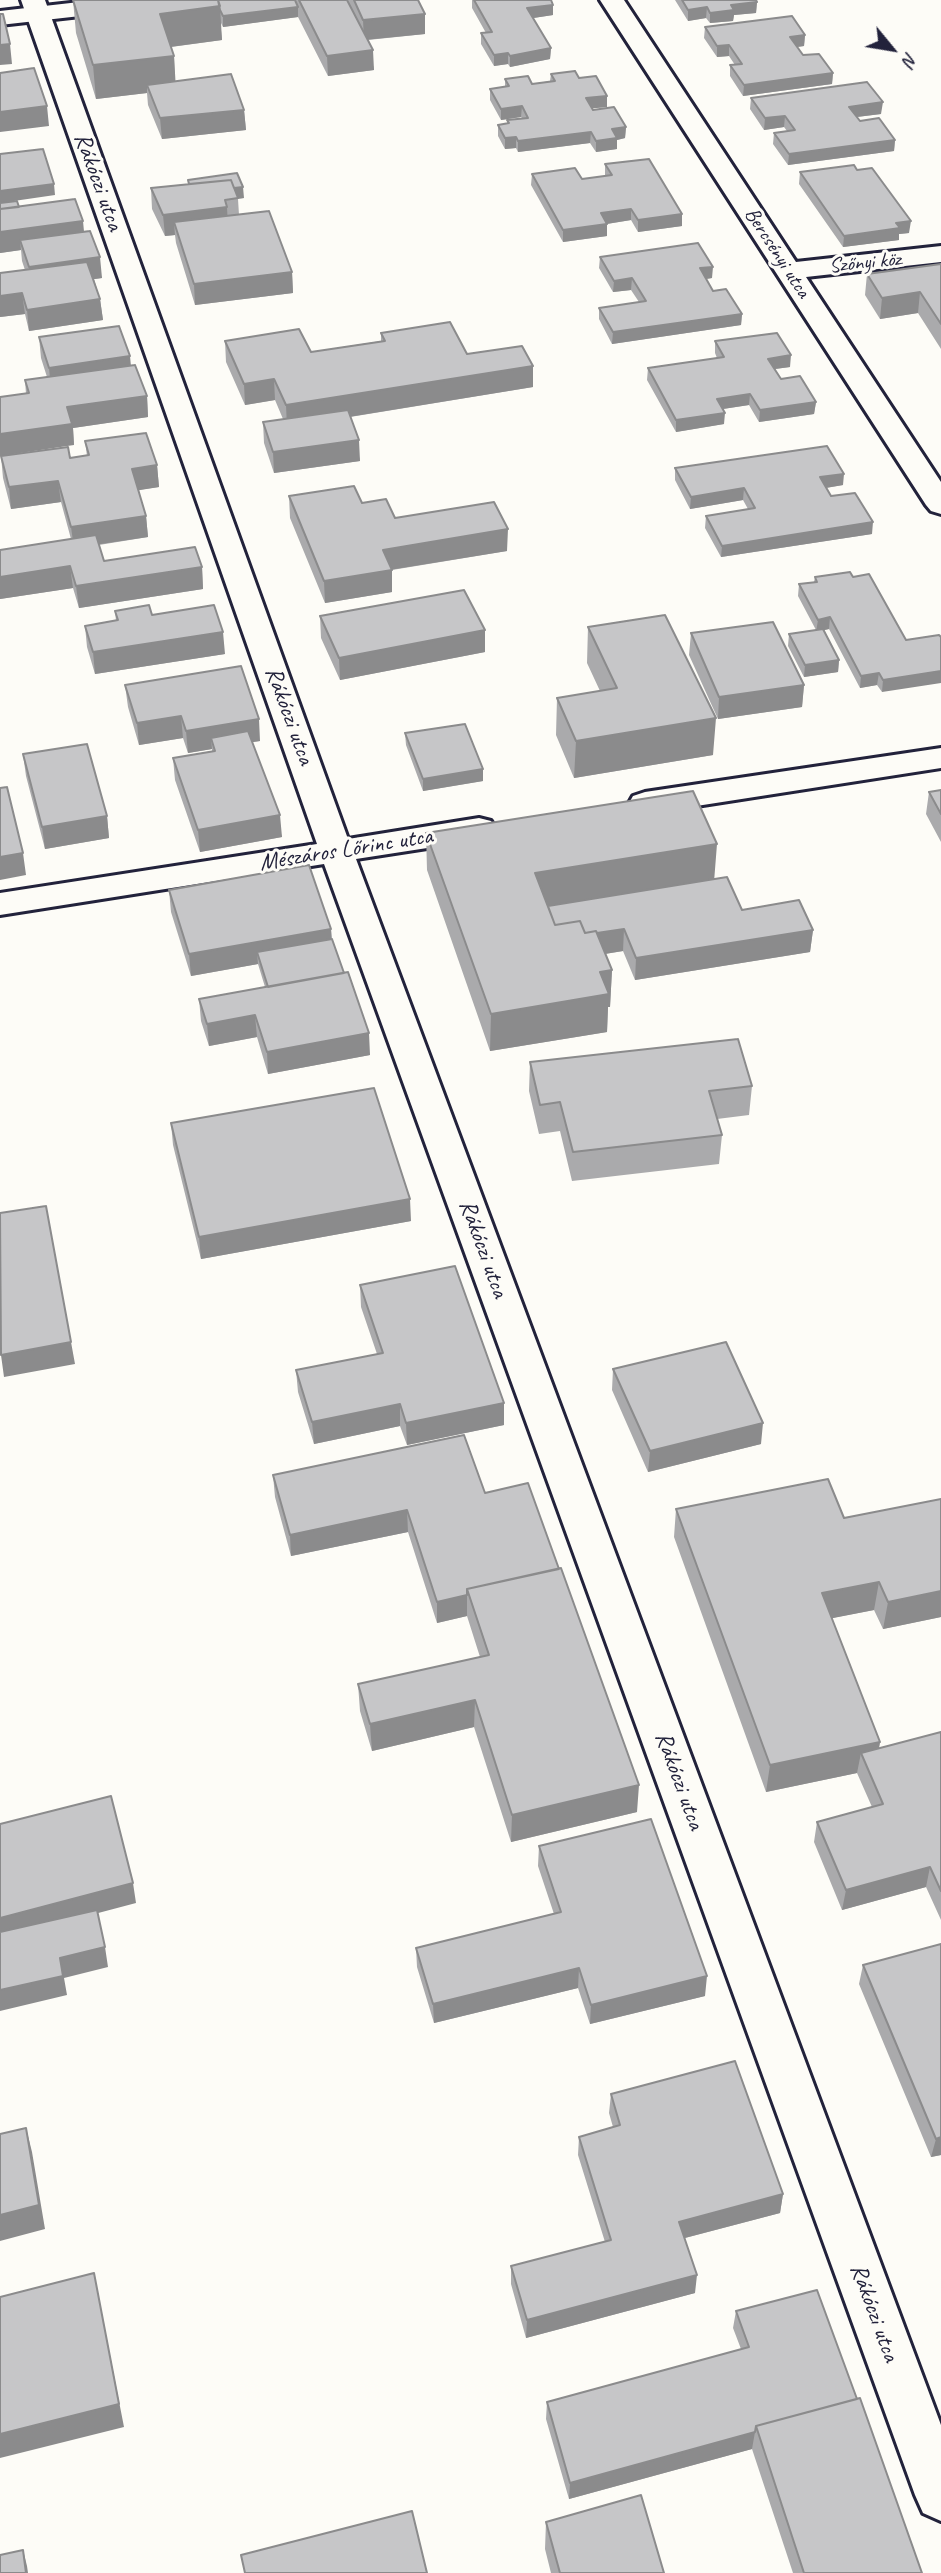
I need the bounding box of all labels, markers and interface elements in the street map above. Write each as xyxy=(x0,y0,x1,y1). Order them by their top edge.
north arrow xyxy=(857,14,927,84)
text: N xyxy=(897,48,924,71)
street label: Rákóczi utca xyxy=(67,129,129,235)
street label: Bercsényi utca xyxy=(738,203,816,303)
street label: Szőnyi köz xyxy=(828,247,902,279)
street label: Rákóczi utca xyxy=(258,663,320,769)
street label: Mészáros Lőrinc utca xyxy=(257,822,435,878)
street label: Rákóczi utca xyxy=(452,1196,514,1302)
street label: Rákóczi utca xyxy=(648,1728,710,1834)
street label: Rákóczi utca xyxy=(843,2260,905,2366)

